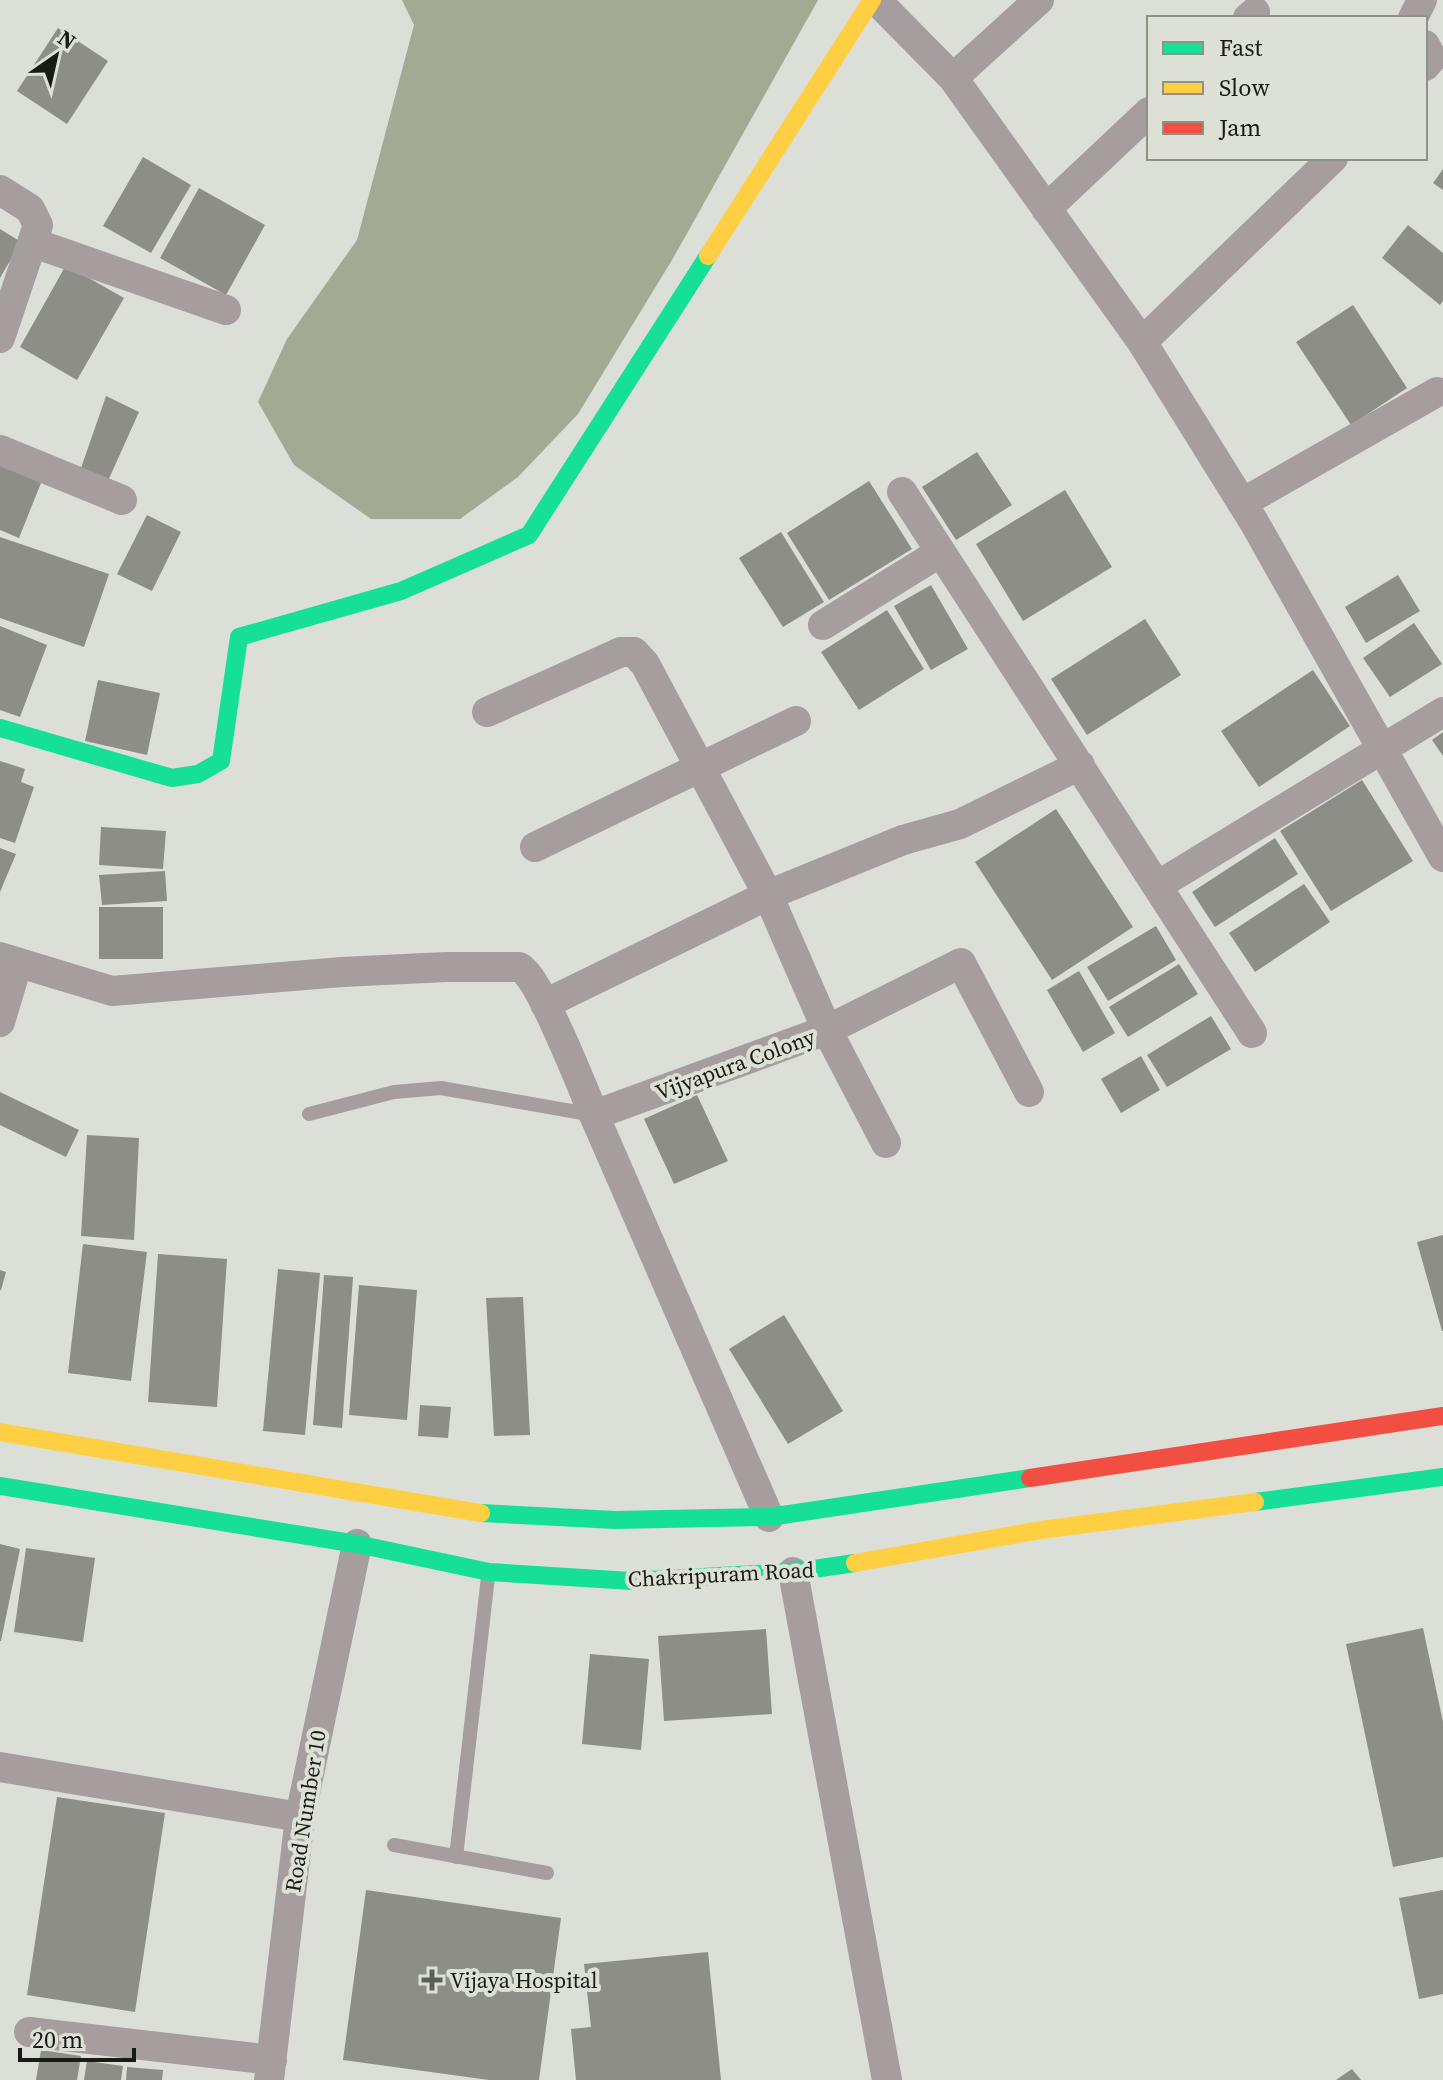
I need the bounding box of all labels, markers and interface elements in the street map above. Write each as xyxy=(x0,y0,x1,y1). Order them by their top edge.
north arrow xyxy=(16,16,96,96)
legend xyxy=(1147,16,1427,160)
text: N xyxy=(52,23,82,56)
text: Fast xyxy=(1219,31,1263,64)
text: Slow xyxy=(1219,71,1270,104)
text: Jam xyxy=(1218,111,1261,144)
street label: Vijyapura Colony xyxy=(651,1021,820,1107)
street label: Chakripuram Road xyxy=(627,1554,815,1594)
street label: Road Number 10 xyxy=(277,1728,333,1894)
place label: Vijaya Hospital xyxy=(450,1965,598,1995)
marker: Vijaya Hospital xyxy=(421,1969,443,1991)
scale bar xyxy=(20,2012,134,2062)
text: 20 m xyxy=(32,2023,83,2056)

